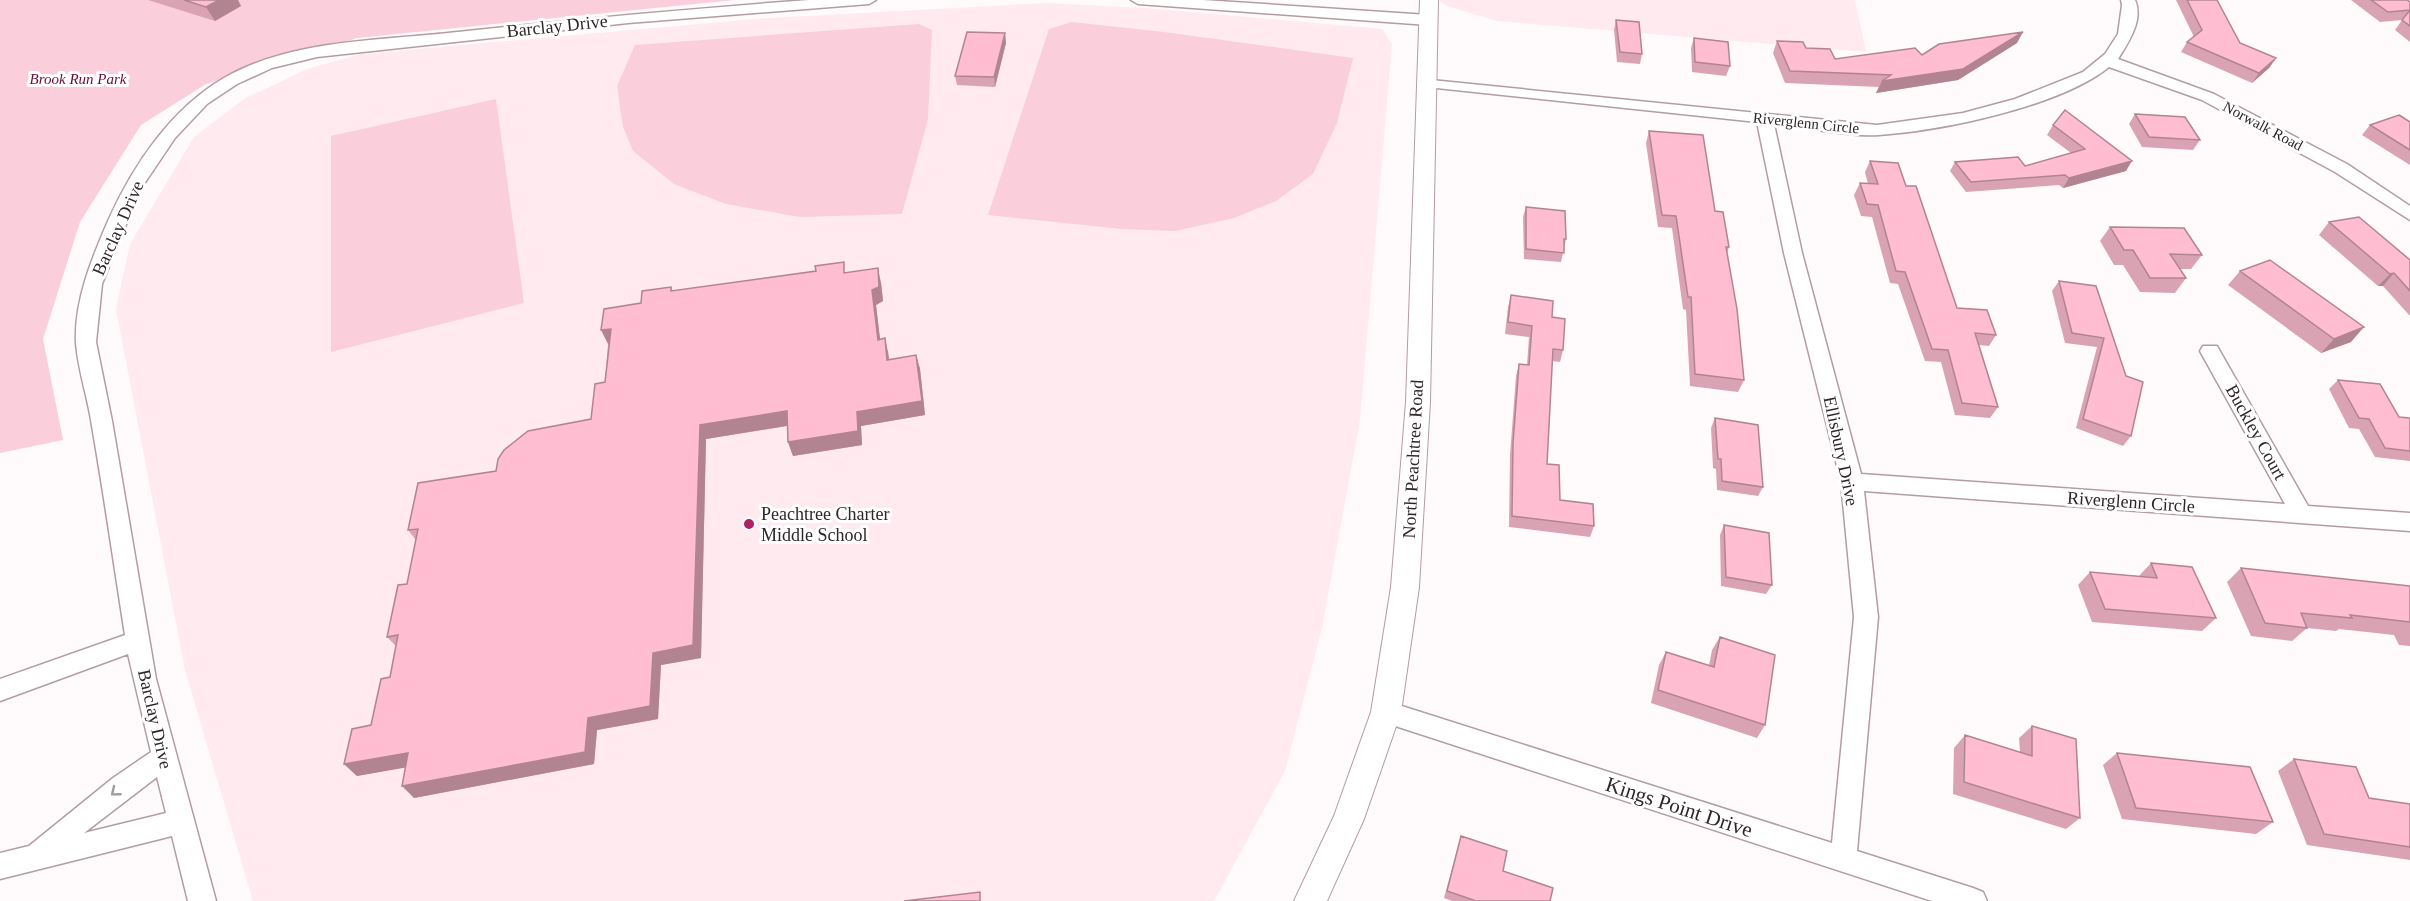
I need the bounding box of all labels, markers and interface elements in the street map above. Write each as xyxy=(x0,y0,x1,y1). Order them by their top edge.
street label: Barclay Drive xyxy=(506,11,609,41)
park label: Brook Run Park xyxy=(30,71,127,87)
street label: Norwalk Road xyxy=(2220,98,2306,154)
street label: Riverglenn Circle xyxy=(1752,109,1860,137)
street label: Barclay Drive xyxy=(88,178,148,278)
street label: North Peachtree Road xyxy=(1399,379,1427,539)
street label: Buckley Court xyxy=(2222,381,2290,483)
street label: Ellisbury Drive xyxy=(1820,394,1862,508)
street label: Riverglenn Circle xyxy=(2066,488,2196,516)
place label: Peachtree Charter Middle School xyxy=(761,504,889,545)
marker: Peachtree Charter Middle School xyxy=(742,517,756,531)
street label: Barclay Drive xyxy=(134,667,176,771)
street label: Kings Point Drive xyxy=(1603,772,1755,842)
one-way arrow xyxy=(111,785,122,796)

